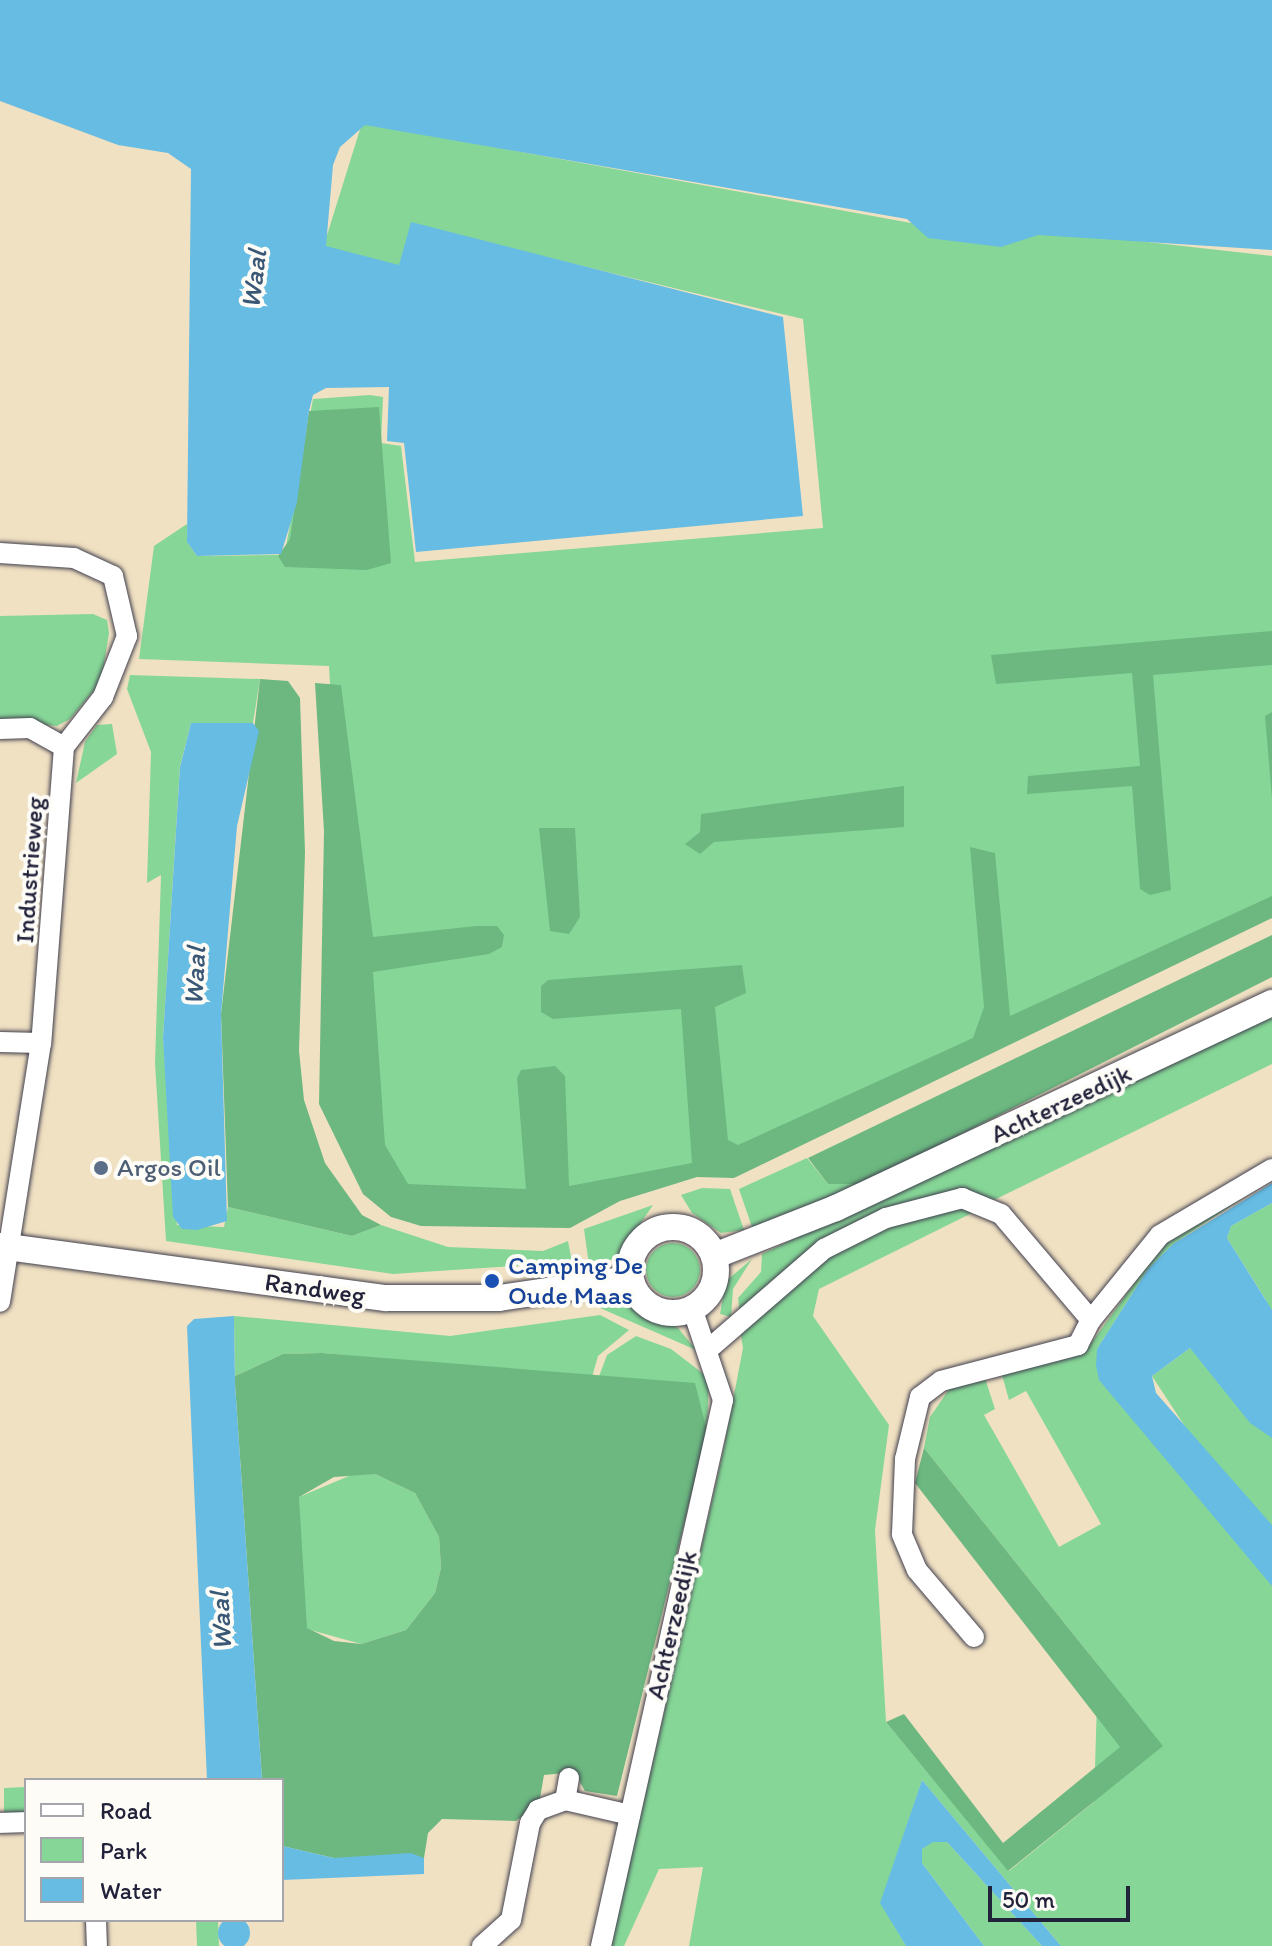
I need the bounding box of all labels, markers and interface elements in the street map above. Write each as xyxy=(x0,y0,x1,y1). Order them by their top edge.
water label: Waal xyxy=(233,248,273,310)
street label: Industrieweg xyxy=(9,796,51,944)
water label: Waal xyxy=(176,946,212,1006)
street label: Achterzeedijk xyxy=(986,1058,1136,1150)
place label: Argos Oil xyxy=(117,1152,221,1184)
marker: Argos Oil xyxy=(92,1159,110,1177)
place label: Camping De Oude Maas xyxy=(508,1250,643,1312)
street label: Randweg xyxy=(263,1267,367,1311)
marker: Camping De Oude Maas xyxy=(483,1272,501,1290)
street label: Achterzeedijk xyxy=(640,1548,704,1702)
water label: Waal xyxy=(202,1591,238,1651)
legend xyxy=(24,1778,284,1922)
text: Road xyxy=(100,1796,152,1825)
text: Park xyxy=(100,1836,147,1865)
scale bar xyxy=(992,1870,1134,1920)
text: Water xyxy=(100,1876,162,1905)
text: 50 m xyxy=(1002,1885,1055,1914)

